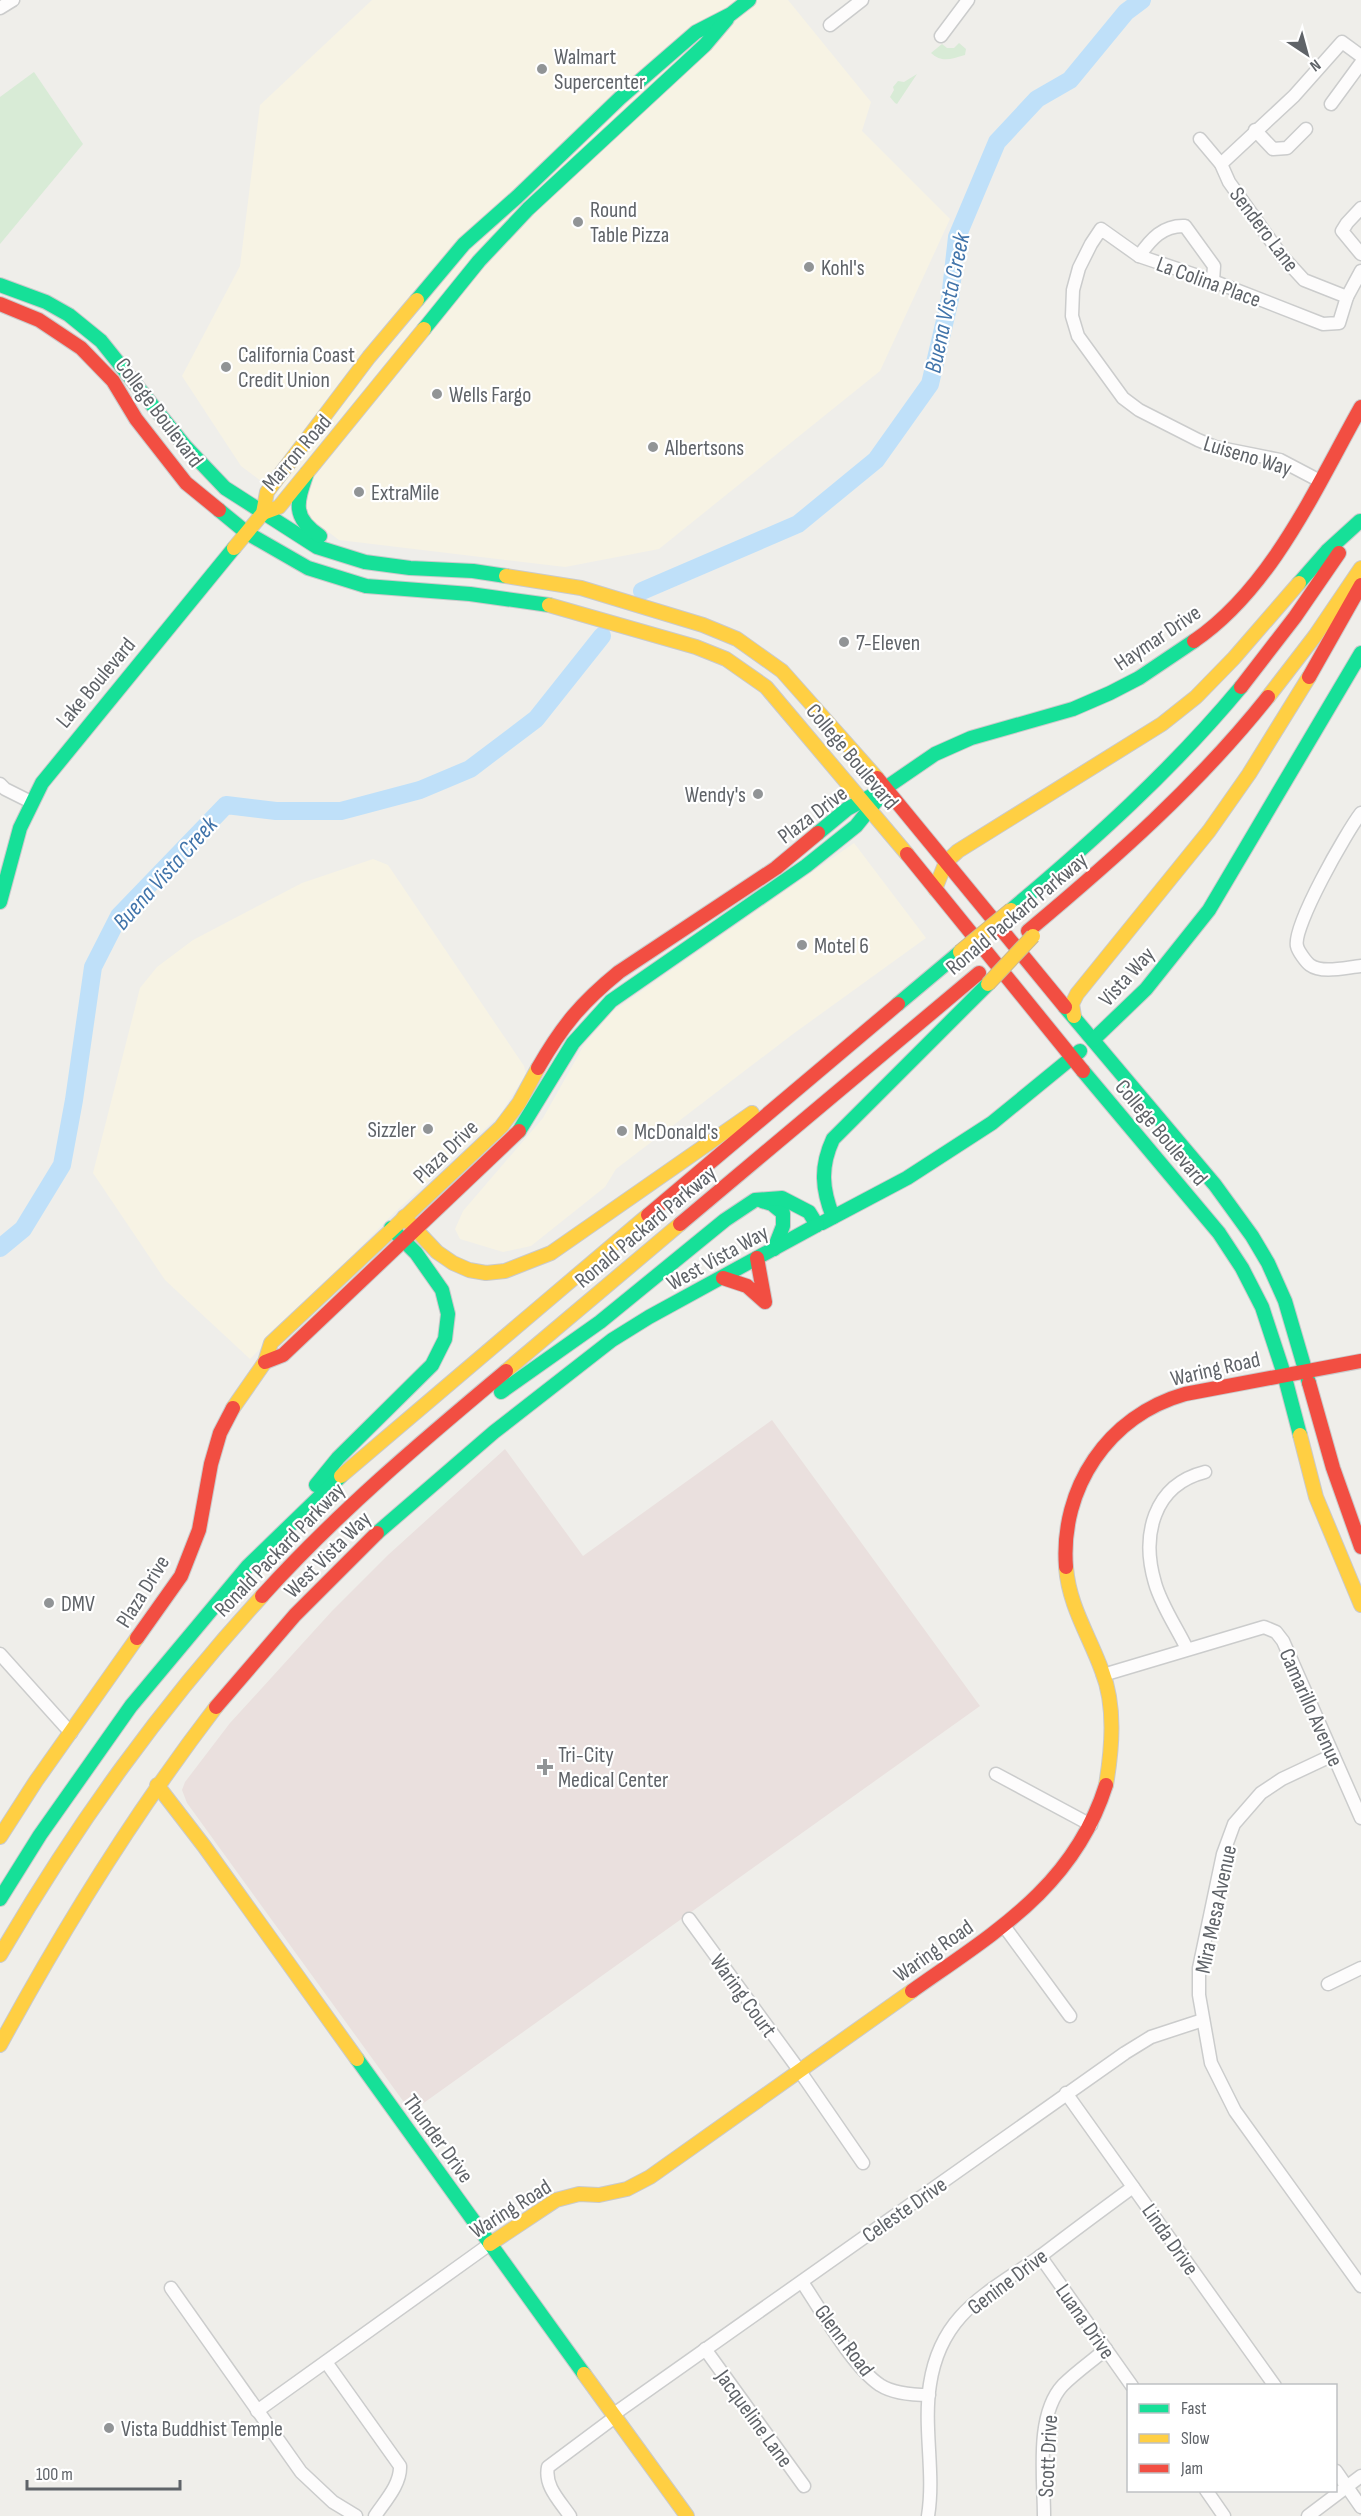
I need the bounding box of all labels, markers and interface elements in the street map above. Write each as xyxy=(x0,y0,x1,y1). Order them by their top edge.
north arrow xyxy=(1277,24,1337,84)
place label: Walmart Supercenter xyxy=(554,44,645,96)
text: N xyxy=(1306,55,1324,75)
marker: Walmart Supercenter xyxy=(535,62,549,76)
street label: Sendero Lane xyxy=(1223,182,1304,278)
place label: Round Table Pizza xyxy=(590,197,669,249)
marker: Round Table Pizza xyxy=(571,215,585,229)
water label: Buena Vista Creek xyxy=(918,229,977,376)
street label: La Colina Place xyxy=(1153,251,1264,314)
place label: Kohl's xyxy=(821,255,865,282)
marker: Kohl's xyxy=(802,260,816,274)
place label: California Coast Credit Union xyxy=(238,342,355,394)
street label: College Boulevard xyxy=(109,353,209,473)
marker: California Coast Credit Union xyxy=(219,360,233,374)
place label: Wells Fargo xyxy=(449,382,531,409)
marker: Wells Fargo xyxy=(430,387,444,401)
street label: Marron Road xyxy=(257,409,338,497)
street label: Luiseno Way xyxy=(1200,430,1295,483)
place label: Albertsons xyxy=(664,435,744,462)
marker: Albertsons xyxy=(646,440,660,454)
place label: ExtraMile xyxy=(371,480,439,507)
marker: ExtraMile xyxy=(352,485,366,499)
street label: Haymar Drive xyxy=(1109,599,1206,677)
place label: 7-Eleven xyxy=(856,630,920,657)
street label: Lake Boulevard xyxy=(51,632,142,734)
marker: 7-Eleven xyxy=(837,635,851,649)
street label: College Boulevard xyxy=(800,698,904,816)
street label: Plaza Drive xyxy=(773,780,853,850)
place label: Wendy's xyxy=(685,782,746,809)
marker: Wendy's xyxy=(751,787,765,801)
water label: Buena Vista Creek xyxy=(107,810,225,936)
street label: Ronald Packard Parkway xyxy=(941,847,1094,981)
place label: Motel 6 xyxy=(814,933,869,960)
marker: Motel 6 xyxy=(795,938,809,952)
street label: Vista Way xyxy=(1093,941,1161,1012)
street label: College Boulevard xyxy=(1109,1074,1213,1192)
street label: Plaza Drive xyxy=(408,1115,484,1190)
place label: Sizzler xyxy=(367,1117,416,1144)
place label: McDonald's xyxy=(634,1119,718,1146)
marker: Sizzler xyxy=(421,1122,435,1136)
marker: McDonald's xyxy=(615,1124,629,1138)
street label: Ronald Packard Parkway xyxy=(570,1160,723,1294)
street label: West Vista Way xyxy=(662,1219,774,1297)
street label: Waring Road xyxy=(1168,1346,1263,1393)
street label: Ronald Packard Parkway xyxy=(209,1477,351,1623)
street label: West Vista Way xyxy=(279,1506,378,1604)
street label: Plaza Drive xyxy=(111,1551,176,1633)
place label: DMV xyxy=(61,1591,95,1618)
marker: DMV xyxy=(42,1596,56,1610)
street label: Camarillo Avenue xyxy=(1273,1644,1349,1771)
place label: Tri-City Medical Center xyxy=(558,1742,668,1794)
marker: Tri-City Medical Center xyxy=(536,1758,554,1776)
street label: Mira Mesa Avenue xyxy=(1190,1843,1243,1976)
street label: Waring Road xyxy=(889,1914,979,1988)
street label: Waring Court xyxy=(704,1949,782,2043)
street label: Thunder Drive xyxy=(397,2089,479,2188)
street label: Celeste Drive xyxy=(857,2171,953,2249)
street label: Waring Road xyxy=(465,2174,557,2245)
street label: Linda Drive xyxy=(1135,2199,1204,2281)
street label: Genine Drive xyxy=(962,2243,1053,2321)
street label: Luana Drive xyxy=(1049,2279,1120,2365)
street label: Glenn Road xyxy=(808,2300,880,2382)
street label: Jacqueline Lane xyxy=(709,2364,798,2473)
legend xyxy=(1127,2384,1337,2492)
text: Fast xyxy=(1181,2398,1207,2419)
street label: Scott Drive xyxy=(1033,2414,1064,2498)
place label: Vista Buddhist Temple xyxy=(121,2416,283,2443)
marker: Vista Buddhist Temple xyxy=(102,2421,116,2435)
text: Slow xyxy=(1181,2428,1210,2449)
scale bar xyxy=(27,2453,180,2491)
text: Jam xyxy=(1180,2458,1203,2479)
text: 100 m xyxy=(36,2464,73,2485)

